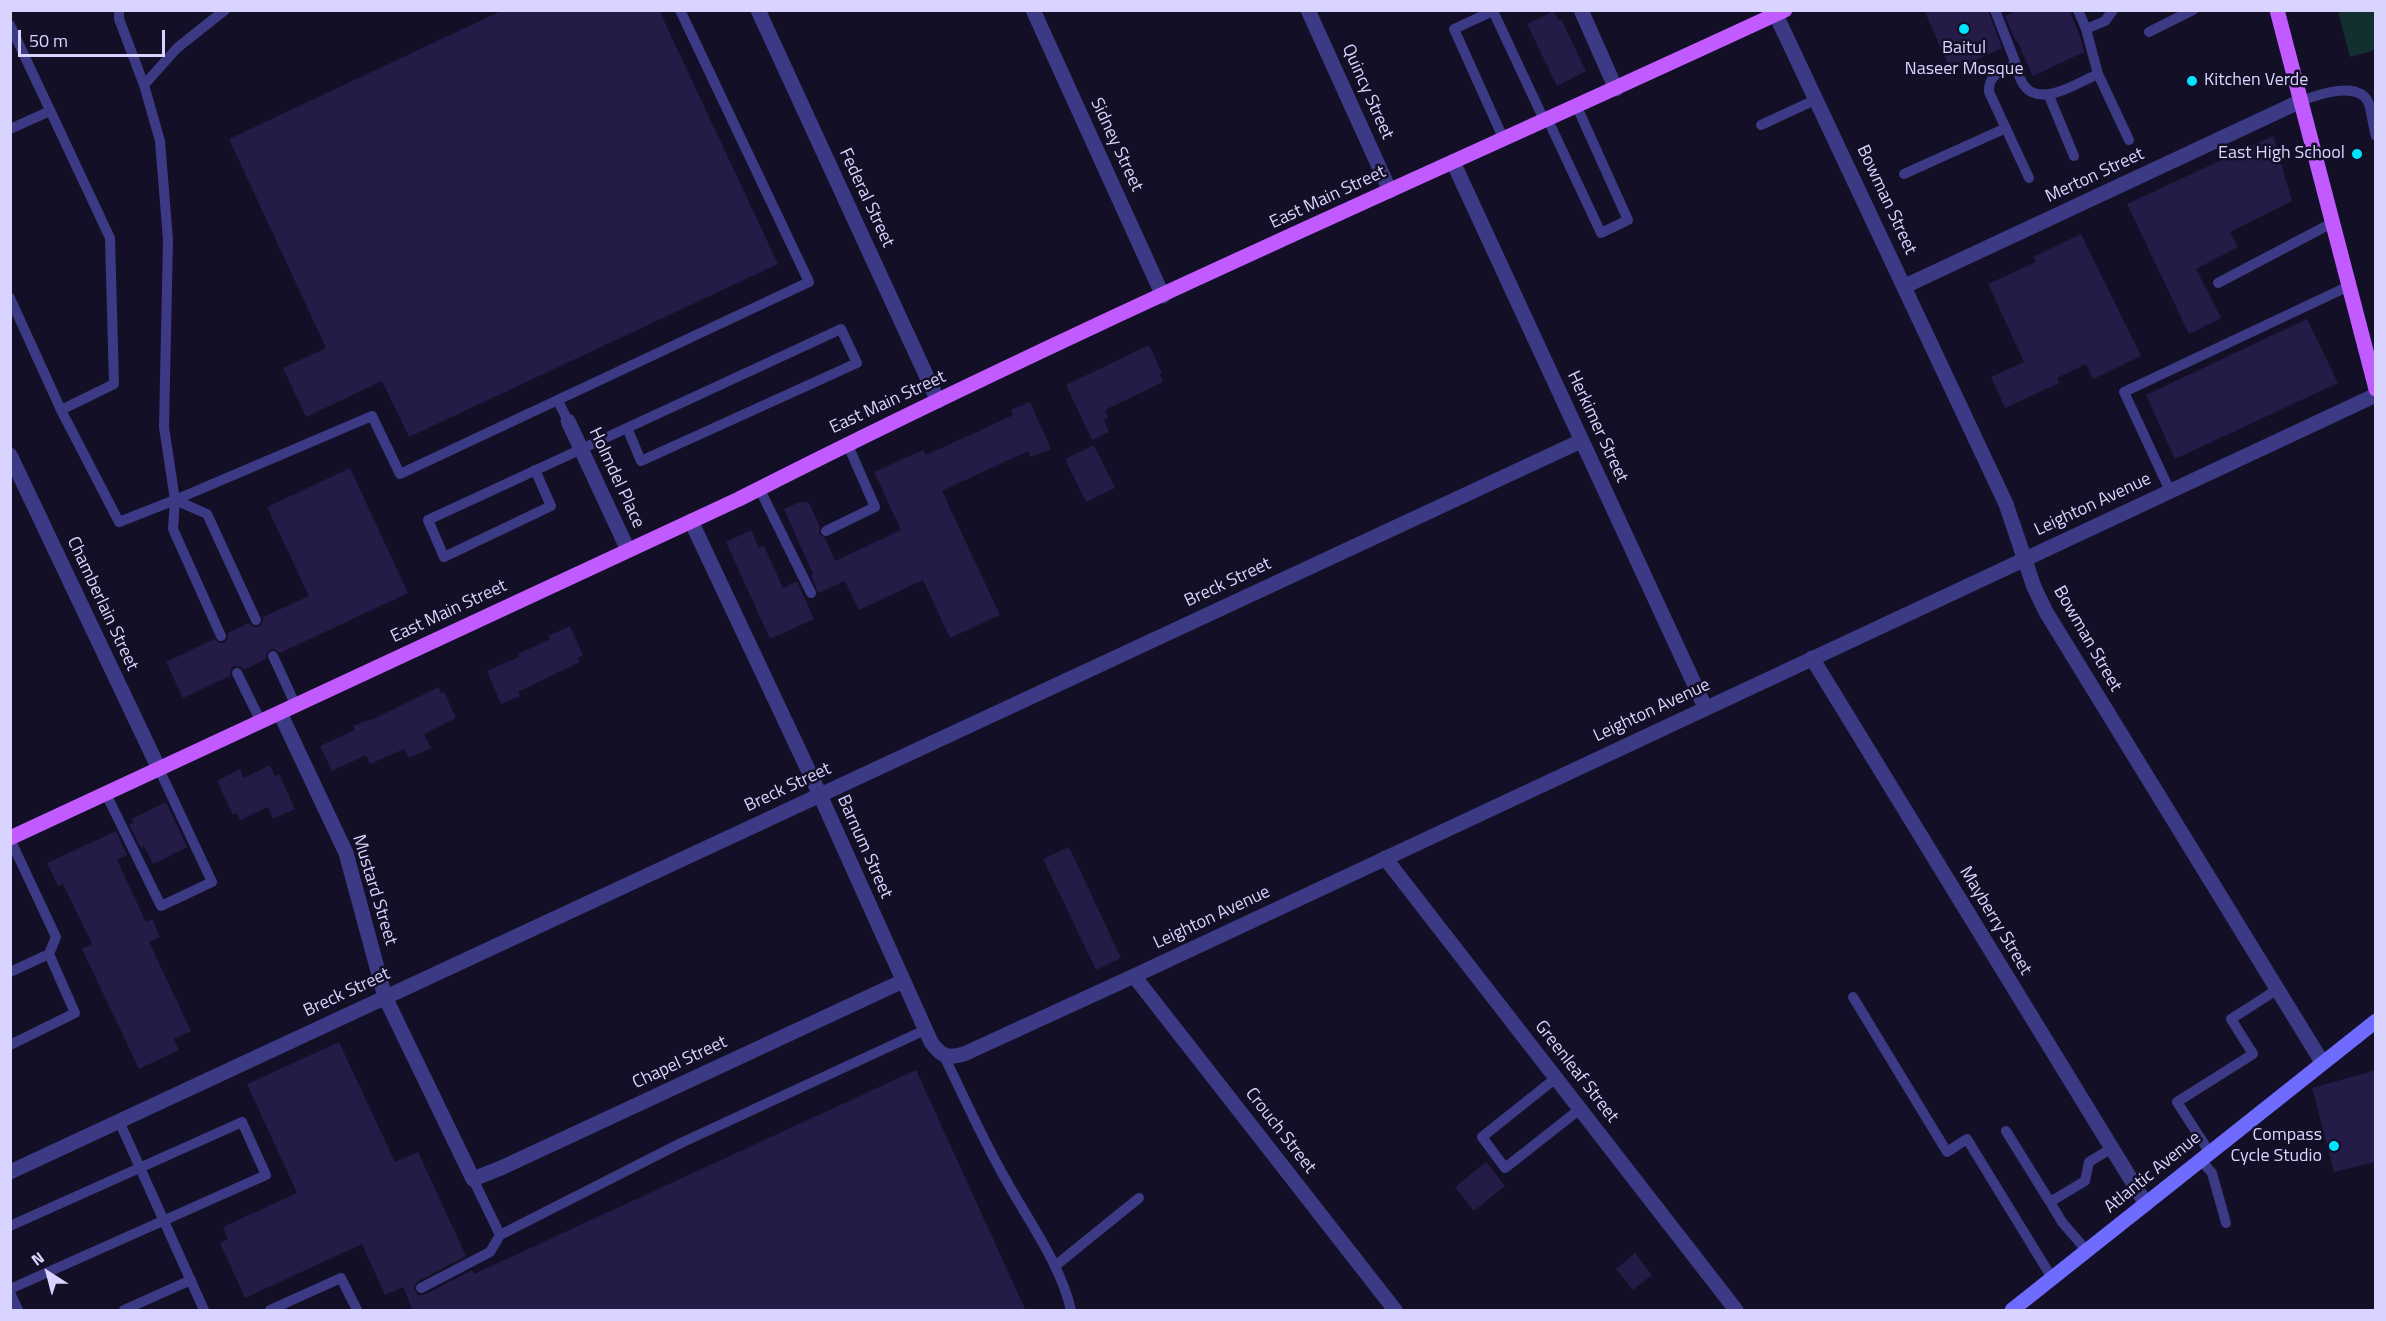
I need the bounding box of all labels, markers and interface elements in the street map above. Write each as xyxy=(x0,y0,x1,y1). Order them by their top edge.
scale bar xyxy=(21,18,168,56)
marker: Baitul Naseer Mosque xyxy=(1957,22,1971,36)
text: 50 m xyxy=(29,27,68,54)
place label: Baitul Naseer Mosque xyxy=(1905,38,2023,80)
street label: Quincy Street xyxy=(1336,41,1398,143)
place label: Kitchen Verde xyxy=(2204,70,2308,92)
marker: Kitchen Verde xyxy=(2185,74,2199,88)
street label: Sidney Street xyxy=(1085,95,1147,195)
street label: Bowman Street xyxy=(1851,142,1921,258)
place label: East High School xyxy=(2218,143,2345,165)
street label: Merton Street xyxy=(2042,144,2148,208)
street label: Federal Street xyxy=(834,145,898,251)
marker: East High School xyxy=(2350,147,2364,161)
street label: East Main Street xyxy=(1266,162,1390,234)
street label: East Main Street xyxy=(826,367,950,439)
street label: Herkimer Street xyxy=(1562,368,1632,486)
street label: Holmdel Place xyxy=(583,424,649,532)
street label: Leighton Avenue xyxy=(2031,469,2155,541)
street label: Chamberlain Street xyxy=(61,534,143,674)
street label: Breck Street xyxy=(1181,554,1275,612)
street label: East Main Street xyxy=(387,576,511,648)
street label: Bowman Street xyxy=(2048,582,2126,696)
street label: Leighton Avenue xyxy=(1590,675,1714,747)
street label: Breck Street xyxy=(741,759,835,817)
street label: Barnum Street xyxy=(832,792,896,902)
street label: Mustard Street xyxy=(347,832,401,948)
street label: Mayberry Street xyxy=(1954,863,2036,979)
street label: Leighton Avenue xyxy=(1150,882,1274,954)
street label: Breck Street xyxy=(300,964,394,1022)
street label: Greenleaf Street xyxy=(1529,1017,1623,1127)
street label: Chapel Street xyxy=(629,1032,731,1094)
street label: Crouch Street xyxy=(1240,1084,1320,1178)
place label: Compass Cycle Studio xyxy=(2230,1125,2322,1168)
street label: Atlantic Avenue xyxy=(2100,1127,2206,1219)
marker: Compass Cycle Studio xyxy=(2327,1139,2341,1153)
north arrow xyxy=(18,1243,78,1303)
text: N xyxy=(26,1245,49,1271)

